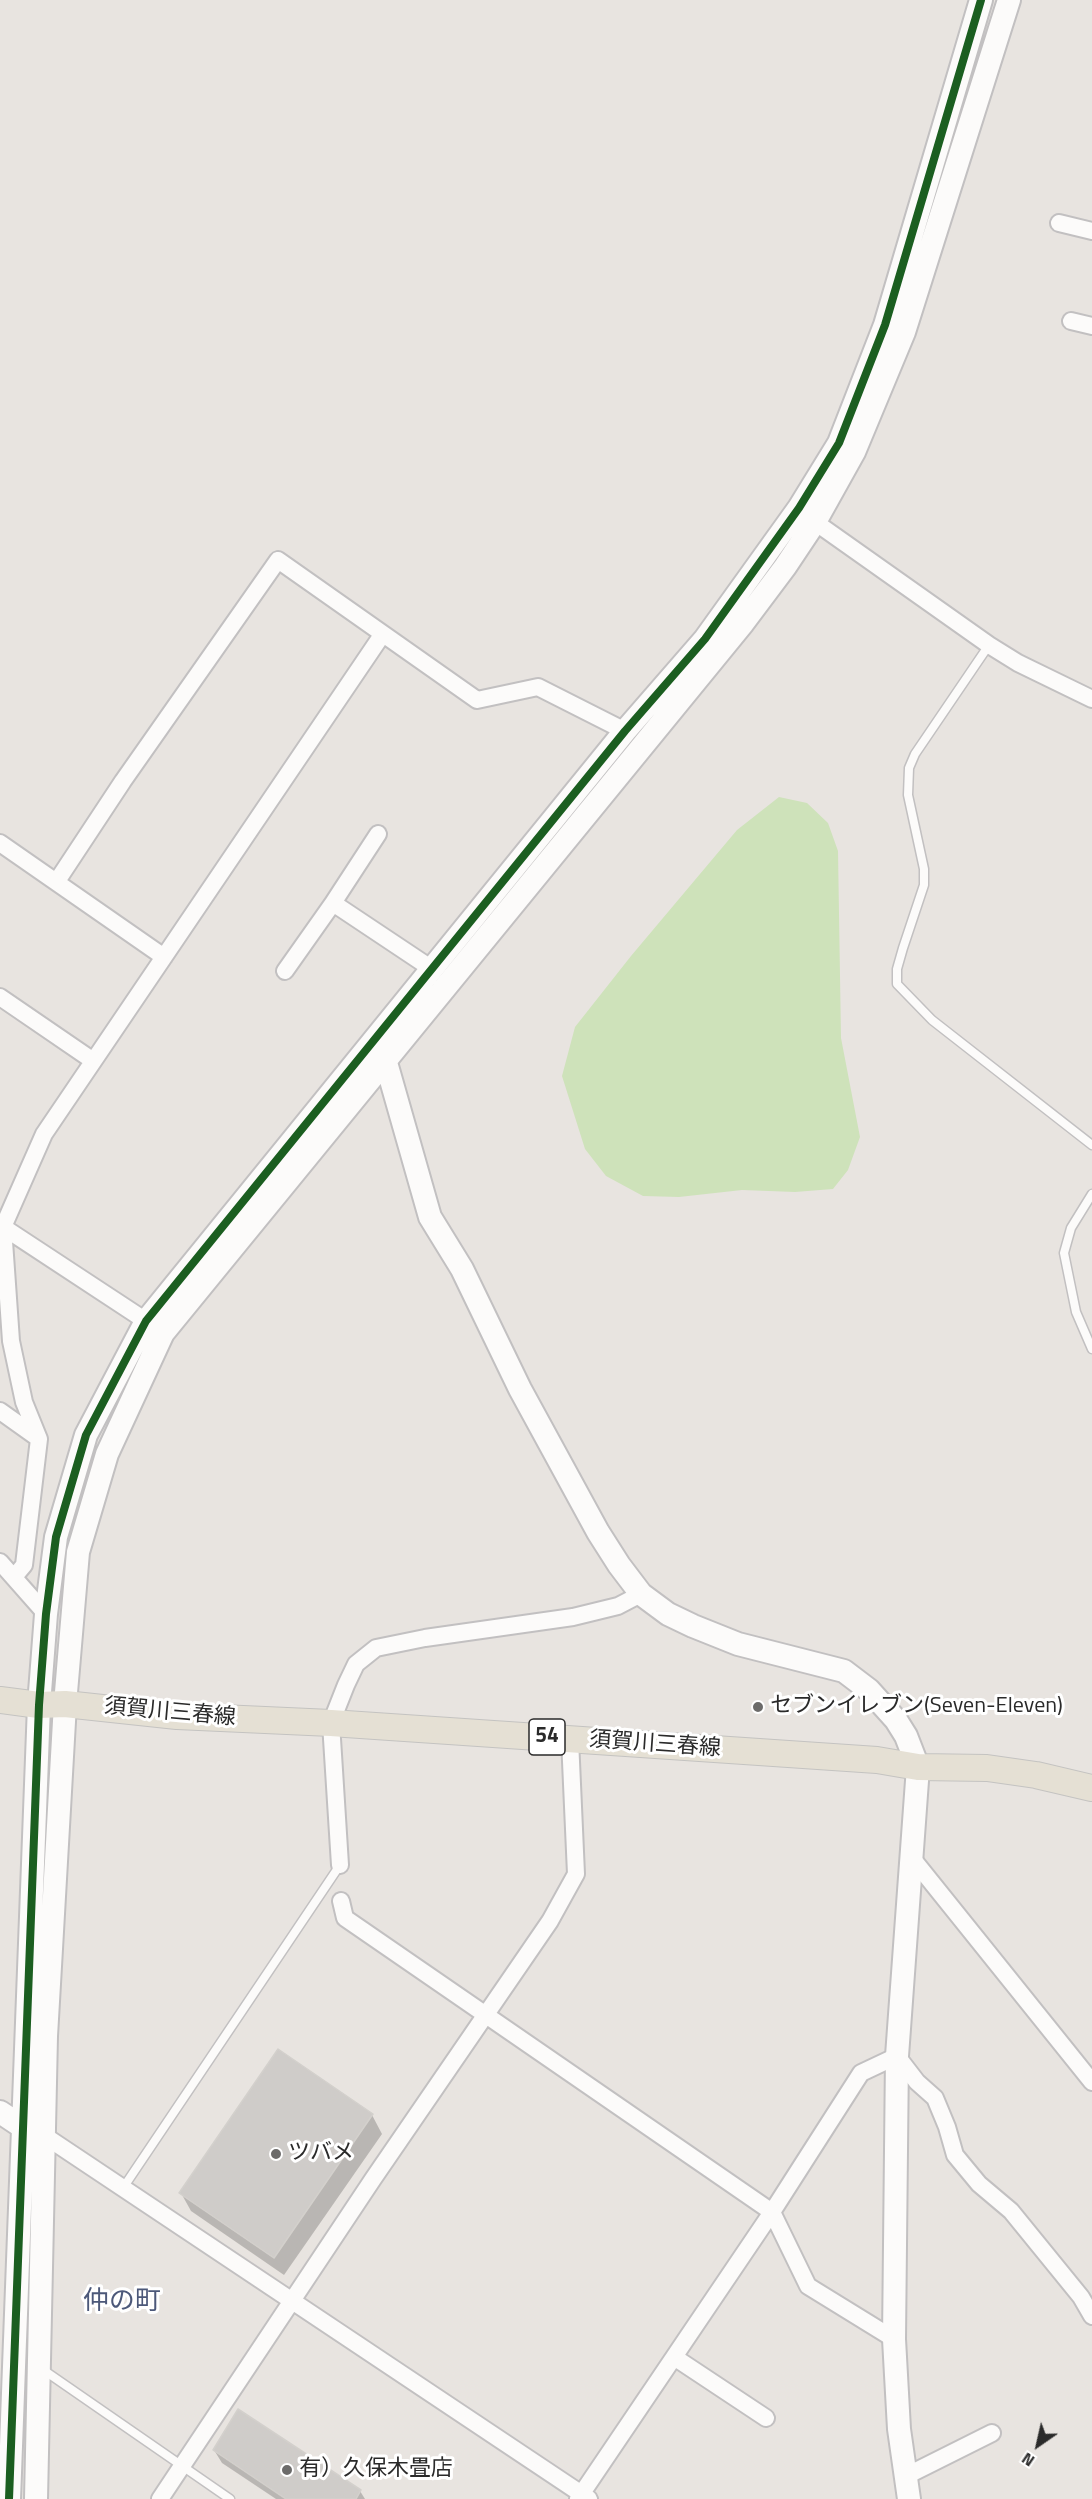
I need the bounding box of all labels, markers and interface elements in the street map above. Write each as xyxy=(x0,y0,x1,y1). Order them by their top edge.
street label: 須賀川三春線 xyxy=(103,1694,237,1732)
place label: セブンイレブン(Seven-Eleven) xyxy=(770,1694,1063,1720)
marker: セブンイレブン(Seven-Eleven) xyxy=(751,1700,765,1714)
road number: 54 xyxy=(529,1719,565,1755)
street label: 須賀川三春線 xyxy=(588,1727,722,1763)
place label: ツバメ xyxy=(288,2141,354,2167)
marker: ツバメ xyxy=(269,2147,283,2161)
district label: 仲の町 xyxy=(83,2287,161,2319)
north arrow xyxy=(1008,2415,1068,2475)
text: N xyxy=(1017,2447,1039,2473)
place label: 有）久保木畳店 xyxy=(299,2457,453,2483)
marker: 有）久保木畳店 xyxy=(280,2463,294,2477)

